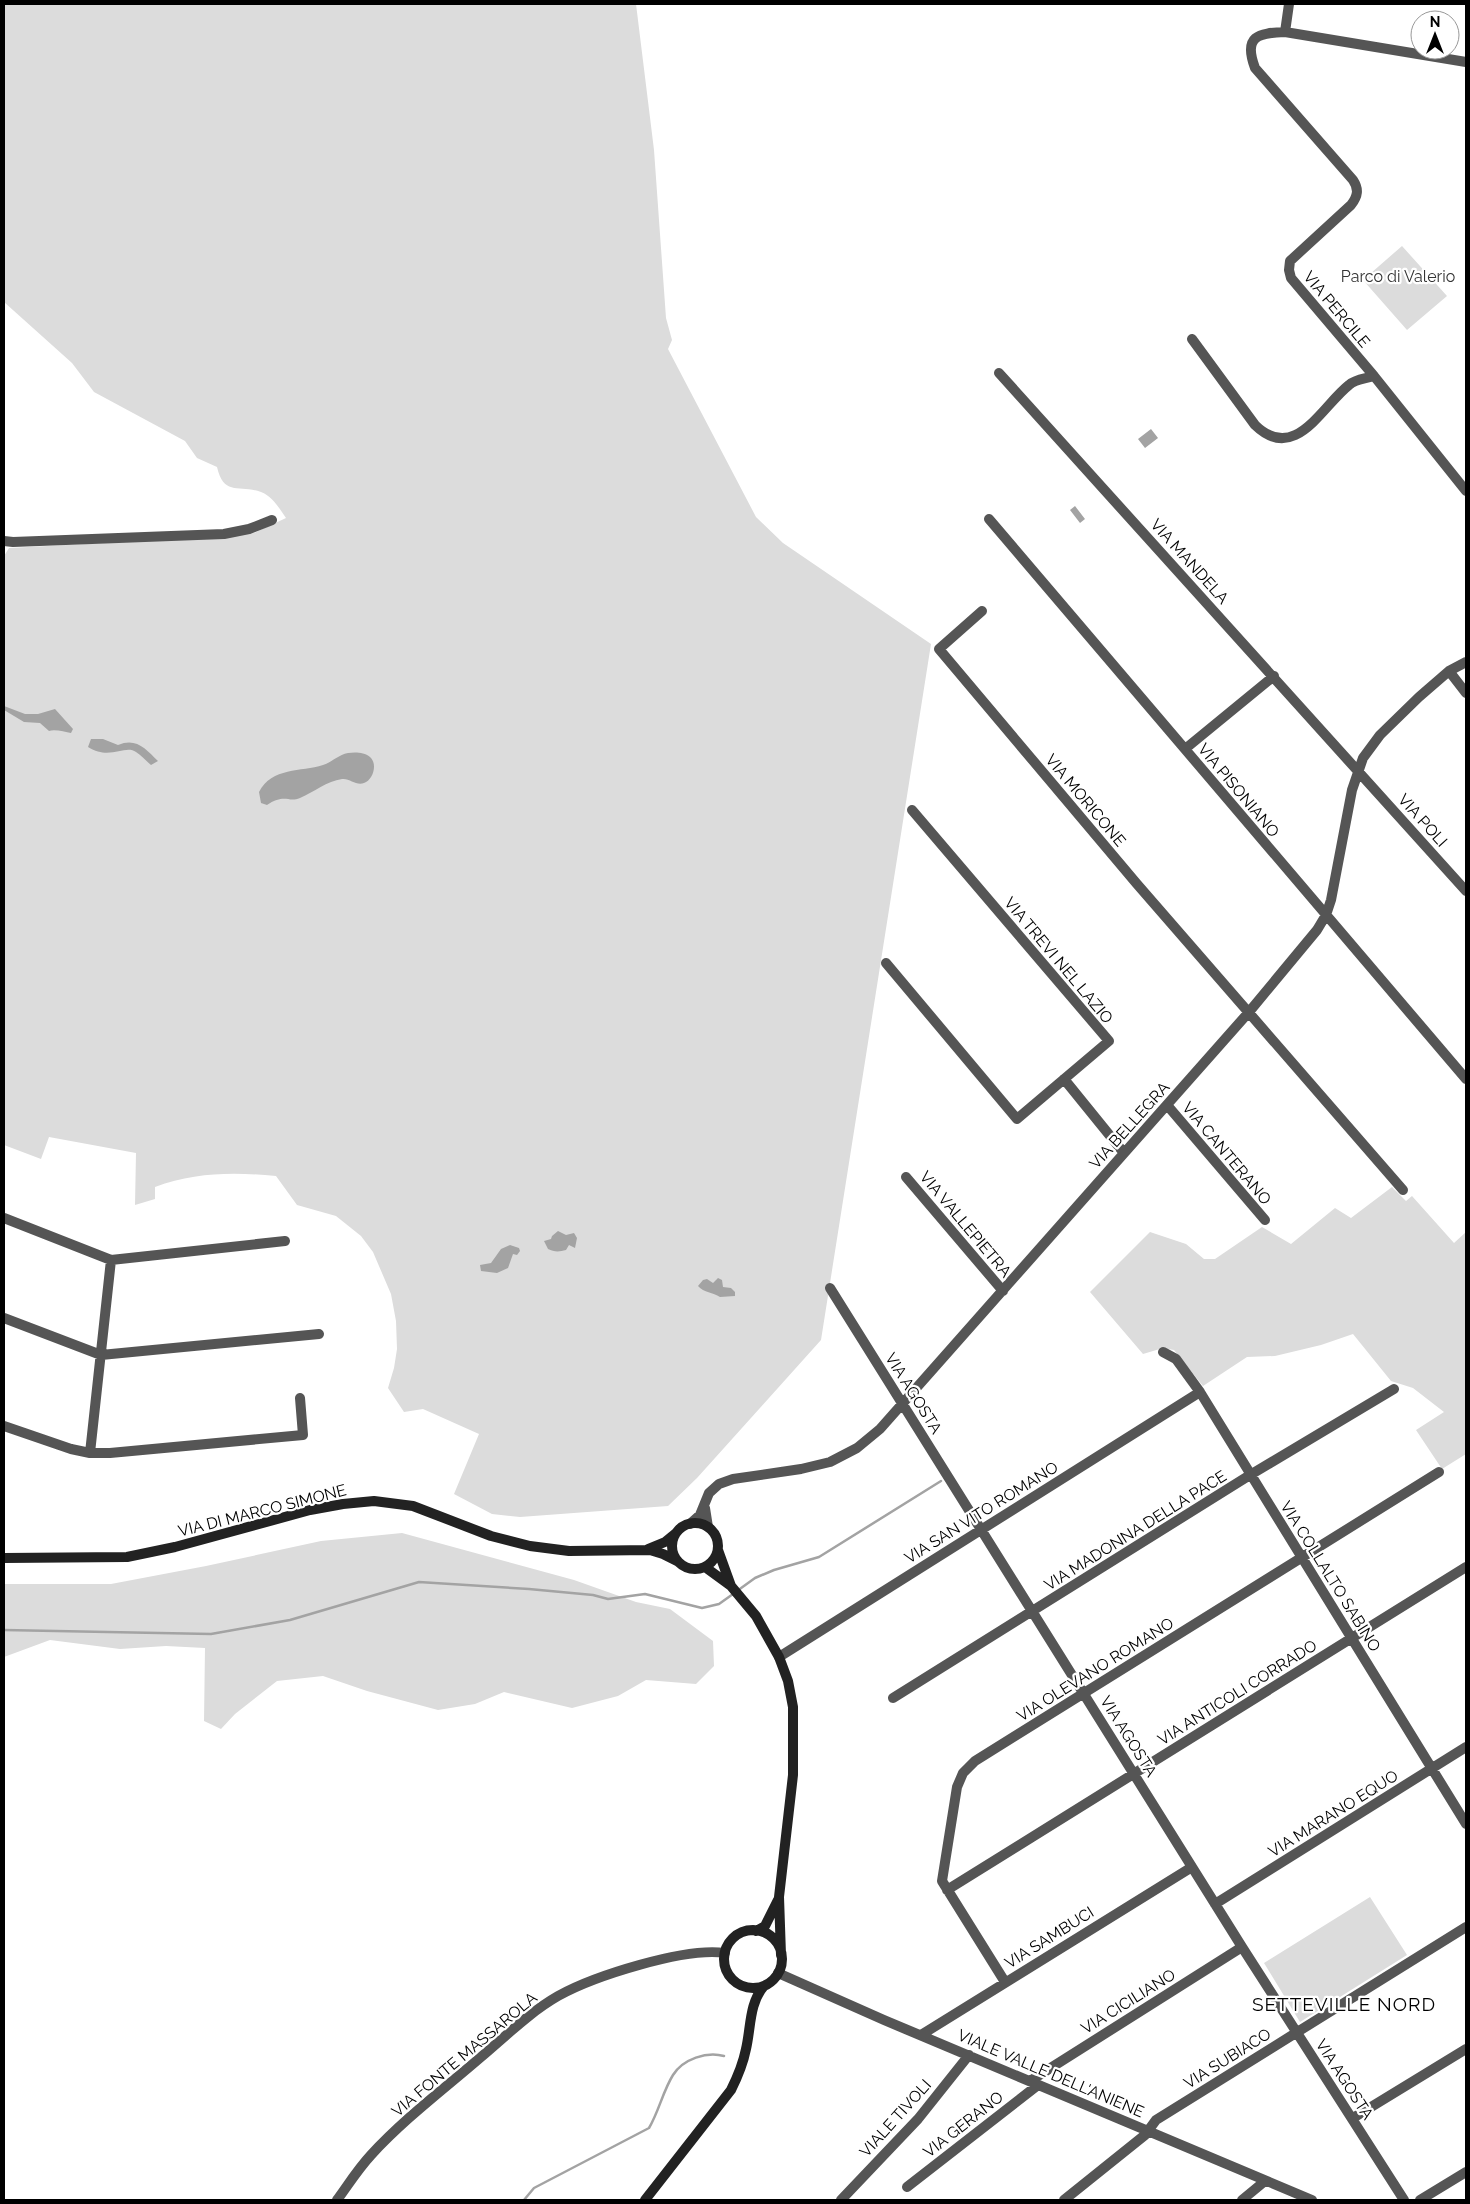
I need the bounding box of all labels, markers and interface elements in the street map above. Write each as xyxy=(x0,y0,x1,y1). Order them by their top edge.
north arrow xyxy=(1410,10,1460,60)
text: N xyxy=(1430,14,1440,30)
street label: VIA PERCILE xyxy=(1299,267,1374,351)
park label: Parco di Valerio xyxy=(1341,267,1455,286)
street label: VIA MANDELA xyxy=(1147,515,1233,608)
street label: VIA PISONIANO xyxy=(1194,740,1283,841)
street label: VIA MORICONE xyxy=(1041,750,1130,851)
street label: VIA POLI xyxy=(1394,790,1451,851)
street label: VIA TREVI NEL LAZIO xyxy=(1000,893,1117,1027)
street label: VIA BELLEGRA xyxy=(1085,1078,1174,1173)
street label: VIA CANTERANO xyxy=(1178,1098,1275,1209)
street label: VIA VALLEPIETRA xyxy=(916,1167,1016,1281)
street label: VIA AGOSTA xyxy=(881,1349,946,1437)
street label: VIA SAN VITO ROMANO xyxy=(901,1457,1062,1567)
street label: VIA MADONNA DELLA PACE xyxy=(1041,1466,1230,1594)
street label: VIA DI MARCO SIMONE xyxy=(176,1480,348,1541)
street label: VIA COLLALTO SABINO xyxy=(1276,1497,1385,1655)
street label: VIA OLEVANO ROMANO xyxy=(1013,1613,1177,1725)
street label: VIA ANTICOLI CORRADO xyxy=(1154,1636,1320,1749)
street label: VIA AGOSTA xyxy=(1096,1692,1161,1780)
street label: VIA MARANO EQUO xyxy=(1265,1766,1402,1861)
street label: VIA SAMBUCI xyxy=(1001,1903,1097,1972)
street label: VIA CICILIANO xyxy=(1078,1965,1179,2038)
street label: VIA FONTE MASSAROLA xyxy=(388,1988,541,2121)
district label: SETTEVILLE NORD xyxy=(1252,1993,1436,2015)
street label: VIA SUBIACO xyxy=(1180,2024,1274,2093)
street label: VIALE VALLE DELL'ANIENE xyxy=(955,2025,1147,2122)
street label: VIA AGOSTA xyxy=(1312,2036,1378,2123)
street label: VIALE TIVOLI xyxy=(856,2076,935,2161)
street label: VIA GERANO xyxy=(920,2087,1007,2161)

